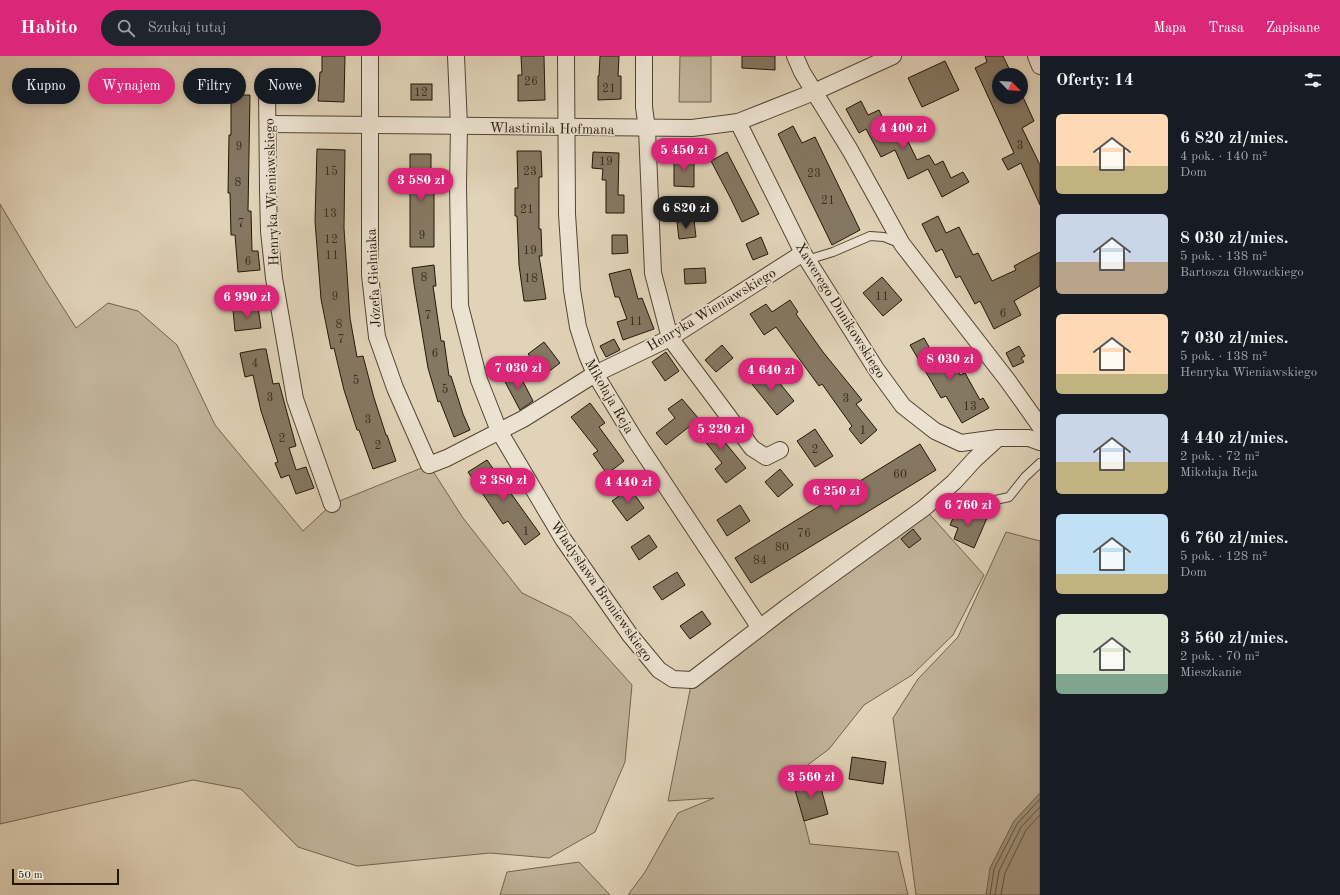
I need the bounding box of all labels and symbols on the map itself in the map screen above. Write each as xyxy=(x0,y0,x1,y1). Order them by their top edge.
north arrow xyxy=(992,68,1028,104)
house number: 26 xyxy=(524,76,538,88)
house number: 21 xyxy=(602,83,616,95)
house number: 12 xyxy=(414,87,428,99)
pin: 4 400 zł xyxy=(862,116,944,150)
street label: Henryka Wieniawskiego xyxy=(262,118,282,266)
street label: Wlastimila Hofmana xyxy=(489,121,615,137)
pin: 5 450 zł xyxy=(643,138,725,172)
house number: 3 xyxy=(1017,140,1023,152)
house number: 9 xyxy=(236,141,242,153)
house number: 19 xyxy=(599,156,613,168)
house number: 15 xyxy=(324,165,338,178)
house number: 23 xyxy=(523,166,537,178)
pin: 3 580 zł xyxy=(380,168,462,202)
house number: 23 xyxy=(807,168,821,180)
house number: 8 xyxy=(235,177,242,189)
house number: 21 xyxy=(821,195,835,207)
pin: 6 820 zł xyxy=(645,196,727,230)
house number: 21 xyxy=(520,204,534,216)
house number: 13 xyxy=(323,208,337,220)
house number: 7 xyxy=(238,218,244,230)
street label: Józefa Gielniaka xyxy=(364,228,384,328)
house number: 9 xyxy=(419,230,425,242)
house number: 12 xyxy=(324,234,338,246)
street label: Xawerego Dunikowskiego xyxy=(793,240,888,381)
house number: 19 xyxy=(523,245,537,257)
house number: 11 xyxy=(325,250,339,262)
house number: 6 xyxy=(245,256,252,268)
street label: Henryka Wieniawskiego xyxy=(645,266,778,354)
house number: 8 xyxy=(421,272,428,284)
house number: 18 xyxy=(524,273,538,285)
pin: 6 990 zł xyxy=(206,285,288,319)
house number: 9 xyxy=(332,291,338,303)
house number: 11 xyxy=(875,291,889,303)
house number: 6 xyxy=(1000,308,1007,320)
house number: 7 xyxy=(425,310,431,322)
house number: 11 xyxy=(629,316,643,328)
house number: 8 xyxy=(336,319,343,331)
house number: 7 xyxy=(338,334,344,346)
pin: 8 030 zł xyxy=(909,347,991,381)
house number: 6 xyxy=(432,348,439,360)
pin: 7 030 zł xyxy=(477,356,559,390)
street label: Mikołaja Reja xyxy=(582,357,636,436)
house number: 4 xyxy=(252,358,259,370)
pin: 4 640 zł xyxy=(730,358,812,392)
house number: 5 xyxy=(353,374,360,387)
house number: 5 xyxy=(442,383,449,396)
house number: 3 xyxy=(267,392,273,404)
house number: 3 xyxy=(843,393,849,405)
house number: 13 xyxy=(963,401,977,413)
house number: 3 xyxy=(365,414,371,426)
pin: 5 220 zł xyxy=(680,417,762,451)
house number: 1 xyxy=(860,425,866,437)
house number: 2 xyxy=(279,433,285,445)
house number: 2 xyxy=(375,440,381,452)
house number: 2 xyxy=(812,444,818,456)
pin: 2 380 zł xyxy=(462,468,544,502)
house number: 60 xyxy=(893,469,907,481)
pin: 4 440 zł xyxy=(587,470,669,504)
pin: 6 250 zł xyxy=(795,479,877,513)
pin: 6 760 zł xyxy=(927,493,1009,527)
street label: Władysława Broniewskiego xyxy=(547,519,655,664)
house number: 1 xyxy=(523,526,529,538)
house number: 76 xyxy=(797,528,811,540)
house number: 80 xyxy=(775,542,789,554)
house number: 84 xyxy=(753,555,767,567)
pin: 3 560 zł xyxy=(770,765,852,799)
scale bar xyxy=(12,867,119,886)

